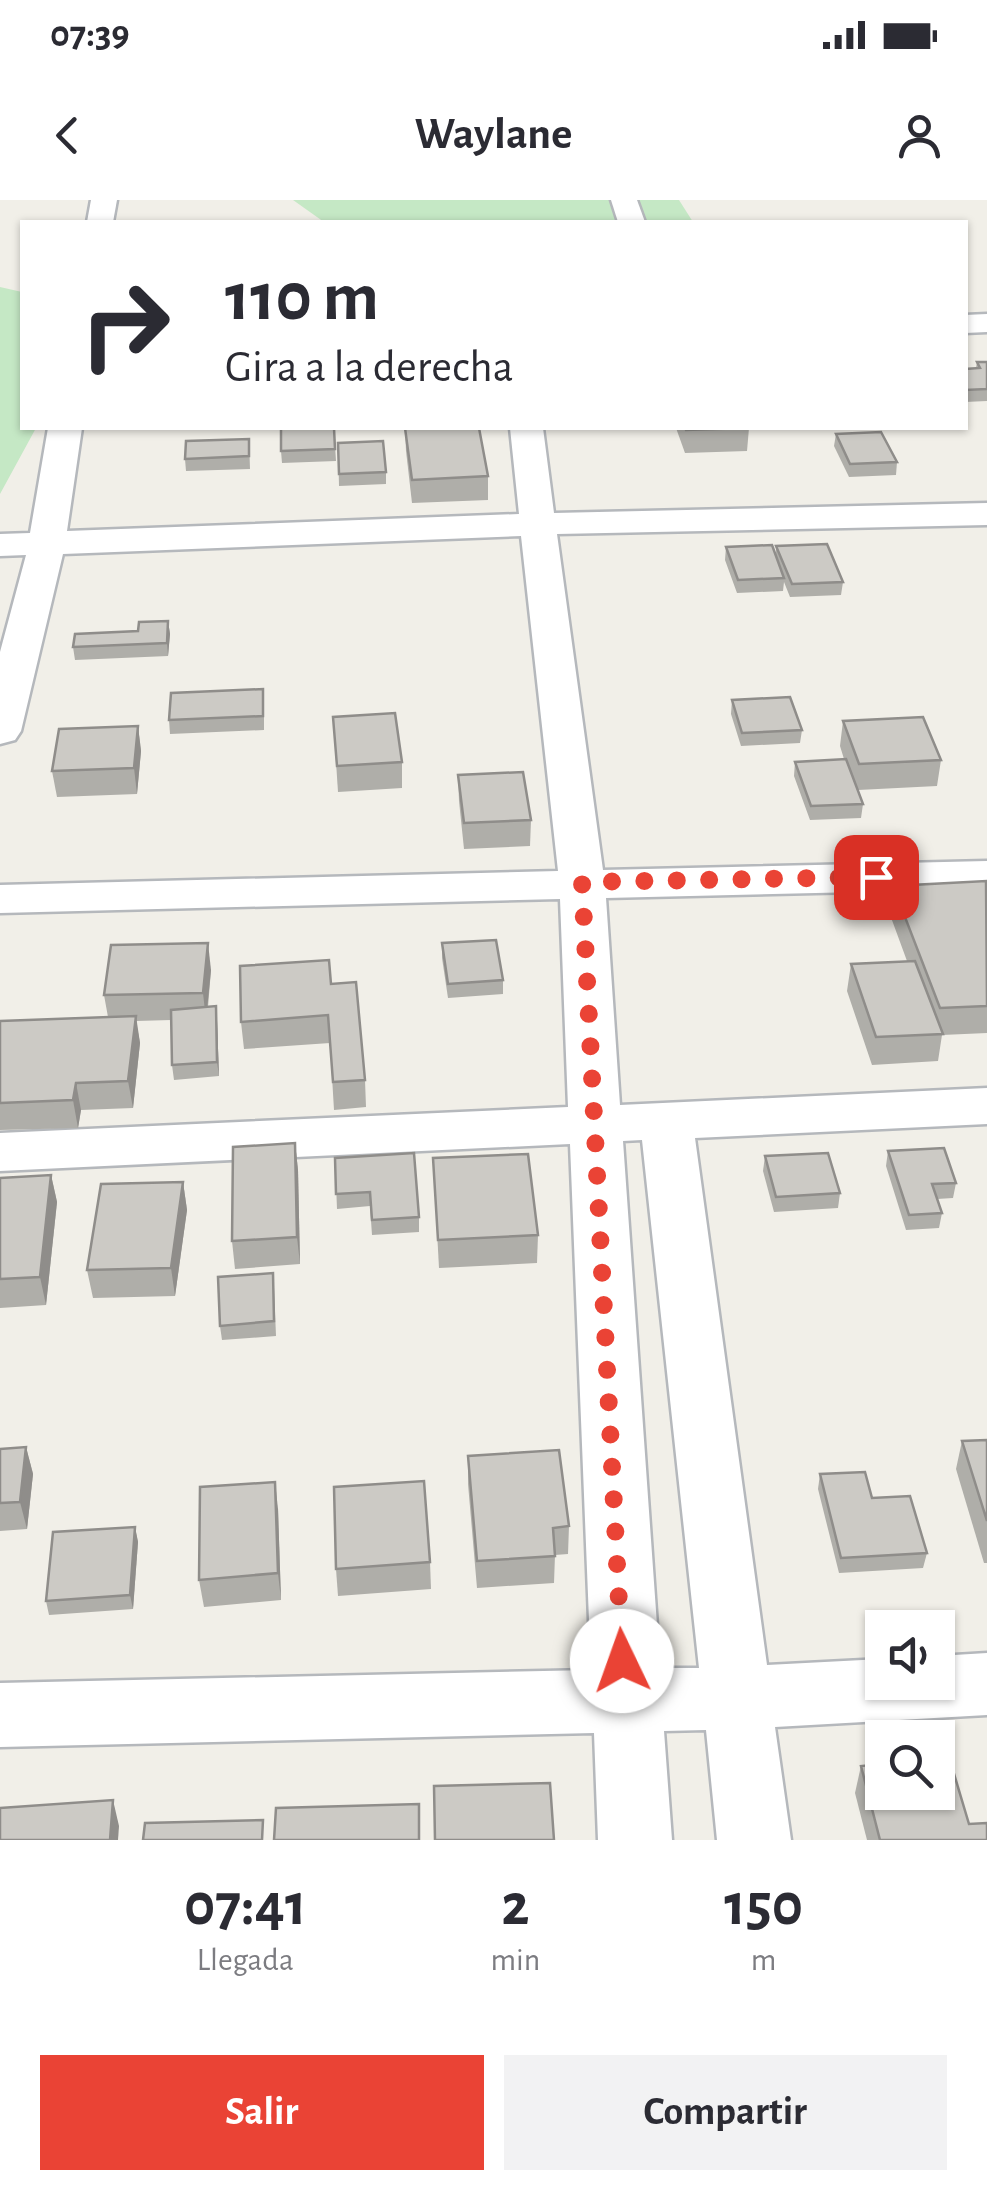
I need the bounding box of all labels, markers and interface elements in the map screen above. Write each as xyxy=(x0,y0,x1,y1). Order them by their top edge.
text: 07:39 xyxy=(50,16,130,54)
icon: back xyxy=(40,108,95,163)
icon: person xyxy=(892,108,947,163)
text: Waylane xyxy=(415,112,572,157)
icon: right xyxy=(60,260,190,390)
text: 110 m xyxy=(225,263,379,333)
text: Gira a la derecha xyxy=(225,345,514,390)
pin xyxy=(834,835,919,920)
icon: arrive xyxy=(849,850,904,905)
position arrow xyxy=(570,1609,674,1713)
map controls xyxy=(865,1610,955,1810)
button: sound xyxy=(865,1610,955,1700)
button: search xyxy=(865,1720,955,1810)
text: 07:41 xyxy=(184,1876,307,1936)
text: 2 xyxy=(501,1876,530,1936)
text: 150 xyxy=(724,1876,803,1936)
text: Llegada xyxy=(197,1944,294,1976)
text: min xyxy=(491,1944,540,1976)
text: m xyxy=(751,1944,776,1976)
button: Salir xyxy=(40,2055,484,2170)
button: Compartir xyxy=(504,2055,947,2170)

